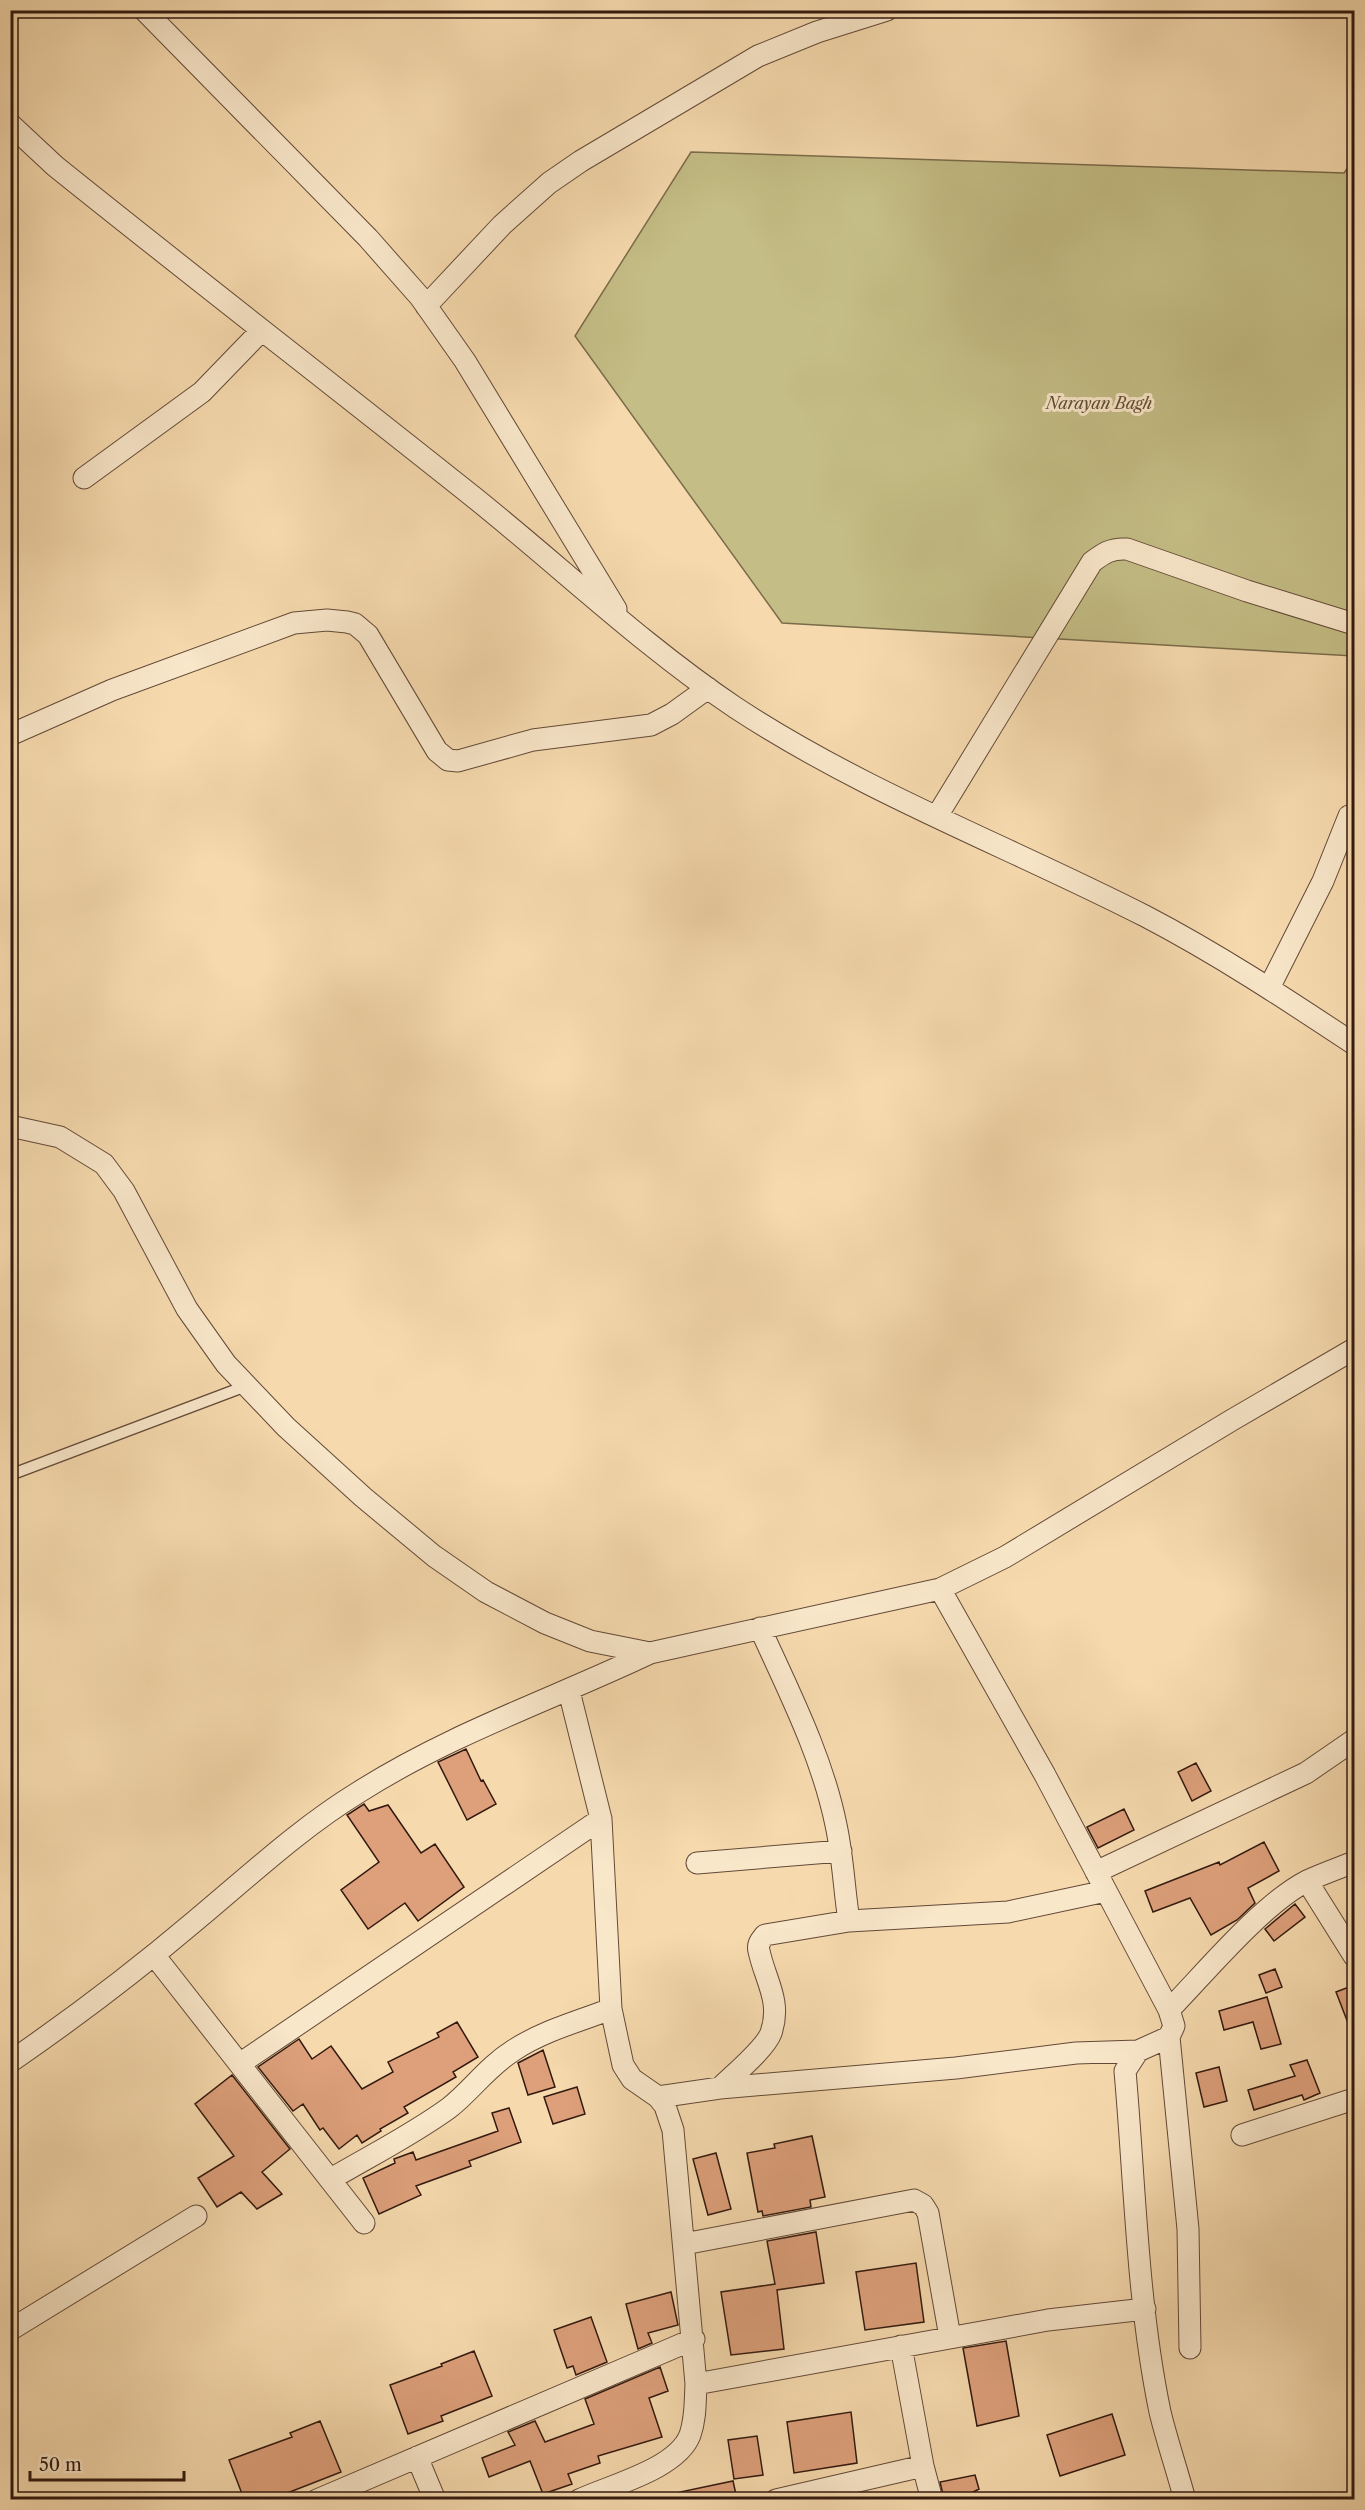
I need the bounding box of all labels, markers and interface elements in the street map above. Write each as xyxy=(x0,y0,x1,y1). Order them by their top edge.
park label: Narayan Bagh xyxy=(1044,393,1152,413)
scale bar xyxy=(30,2444,184,2482)
text: 50 m xyxy=(39,2454,82,2476)

